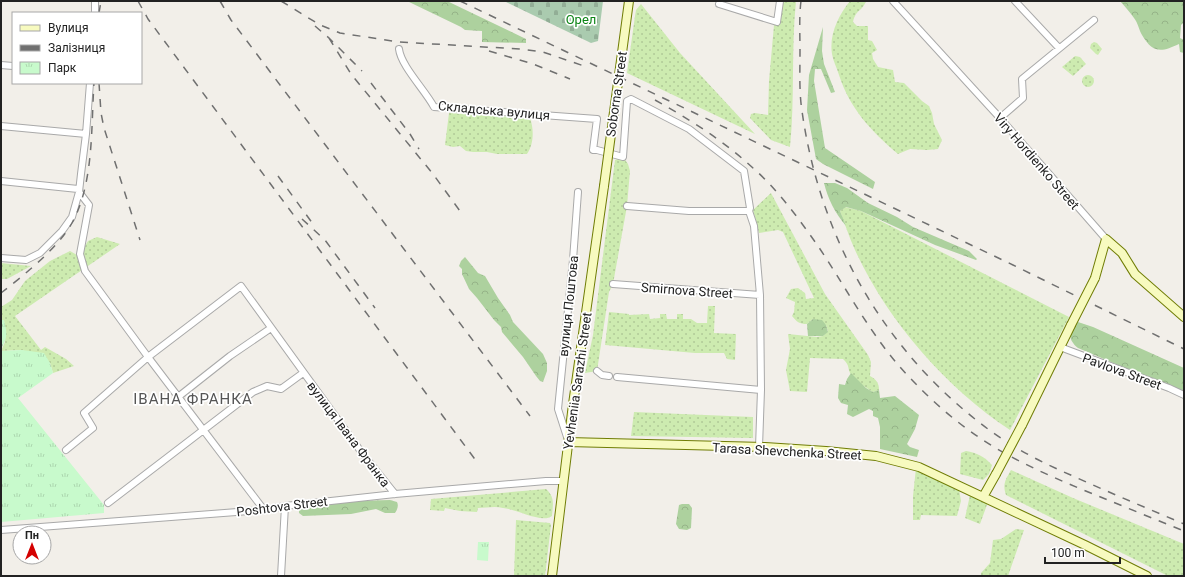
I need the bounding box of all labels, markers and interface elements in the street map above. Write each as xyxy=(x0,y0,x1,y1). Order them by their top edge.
legend xyxy=(12,12,142,84)
park label: Орел xyxy=(566,12,596,27)
text: Вулиця xyxy=(48,21,89,35)
text: Залізниця xyxy=(48,41,105,55)
street label: Soborna Street xyxy=(603,50,630,138)
text: Парк xyxy=(48,61,77,75)
street label: Складська вулиця xyxy=(437,98,551,123)
street label: Viry Hordienko Street xyxy=(991,110,1082,212)
street label: вулиця Поштова xyxy=(556,255,581,357)
street label: Smirnova Street xyxy=(641,280,733,301)
street label: Yevheniia Sarazhi Street xyxy=(560,311,595,451)
street label: Pavlova Street xyxy=(1080,350,1163,393)
street label: вулиця Івана Франка xyxy=(304,379,393,490)
district label: ІВАНА ФРАНКА xyxy=(133,390,253,408)
street label: Tarasa Shevchenka Street xyxy=(712,440,862,463)
street label: Poshtova Street xyxy=(236,493,328,520)
north arrow xyxy=(12,525,52,565)
text: Пн xyxy=(25,529,39,542)
scale bar xyxy=(1045,539,1120,565)
text: 100 m xyxy=(1051,546,1085,560)

